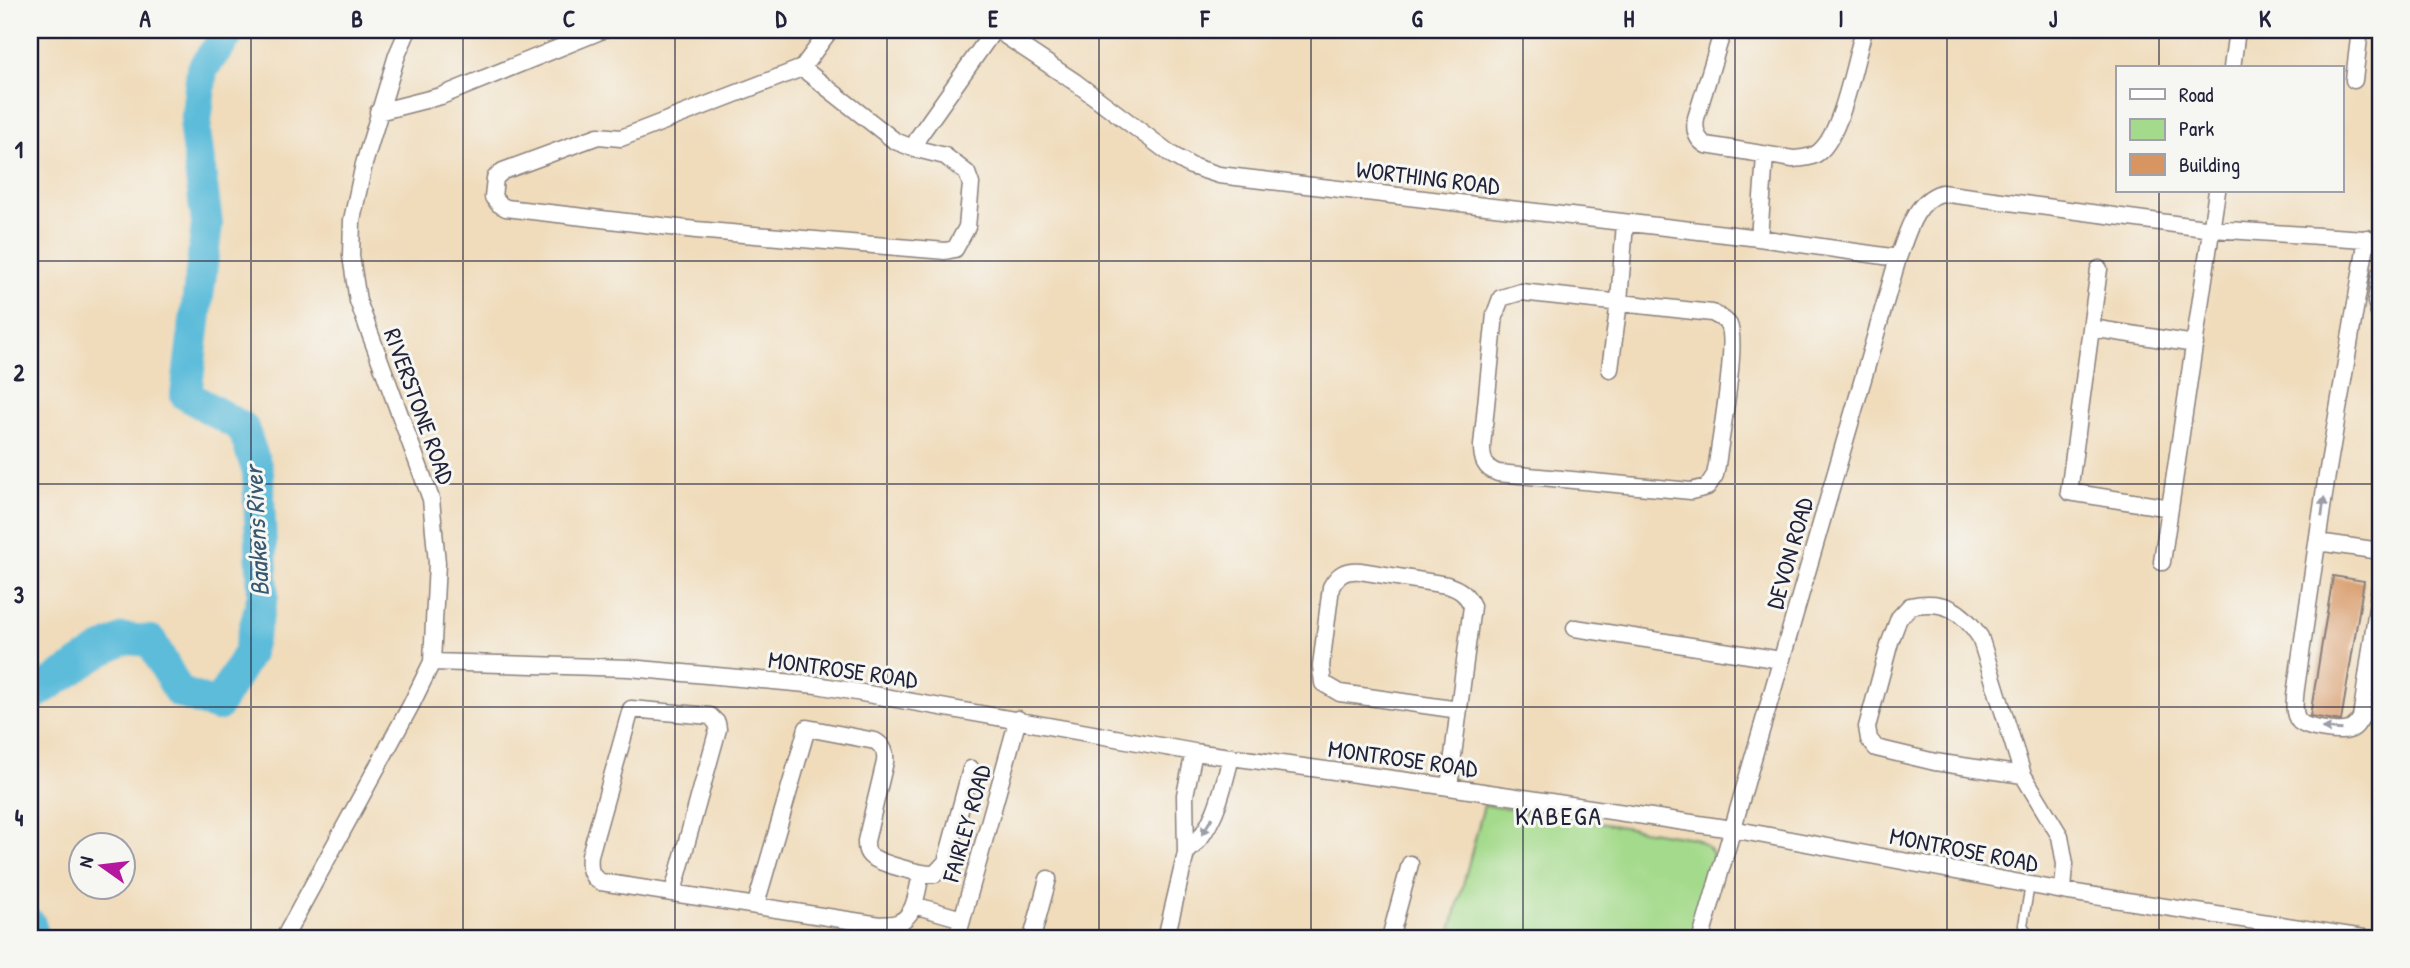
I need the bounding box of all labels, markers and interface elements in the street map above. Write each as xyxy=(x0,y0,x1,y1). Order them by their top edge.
text: A xyxy=(139,3,151,34)
text: B xyxy=(351,3,363,34)
text: C xyxy=(563,3,575,34)
text: D xyxy=(776,3,788,34)
text: E xyxy=(988,3,999,34)
text: F xyxy=(1200,3,1211,34)
text: G xyxy=(1411,3,1423,34)
text: H xyxy=(1624,3,1635,34)
text: I xyxy=(1838,3,1844,34)
text: J xyxy=(2049,3,2058,34)
text: K xyxy=(2259,3,2272,34)
legend xyxy=(2116,66,2344,192)
text: Road xyxy=(2179,80,2213,109)
text: Park xyxy=(2179,114,2214,143)
text: 1 xyxy=(15,134,23,165)
text: Building xyxy=(2179,150,2240,179)
street label: WORTHING ROAD xyxy=(1354,152,1502,202)
street label: RIVERSTONE ROAD xyxy=(377,324,463,489)
text: 2 xyxy=(14,357,25,388)
water label: Baakens River xyxy=(235,462,277,597)
street label: DEVON ROAD xyxy=(1758,493,1820,612)
one-way arrow xyxy=(2318,496,2329,518)
text: 3 xyxy=(14,579,24,610)
street label: MONTROSE ROAD xyxy=(766,643,920,695)
one-way arrow xyxy=(2321,724,2343,735)
street label: MONTROSE ROAD xyxy=(1326,732,1480,784)
street label: FAIRLEY ROAD xyxy=(934,760,998,886)
district label: KABEGA xyxy=(1515,798,1603,833)
text: 4 xyxy=(15,802,24,833)
one-way arrow xyxy=(1201,816,1214,835)
street label: MONTROSE ROAD xyxy=(1887,819,2041,879)
north arrow xyxy=(66,832,136,902)
text: N xyxy=(72,854,99,870)

